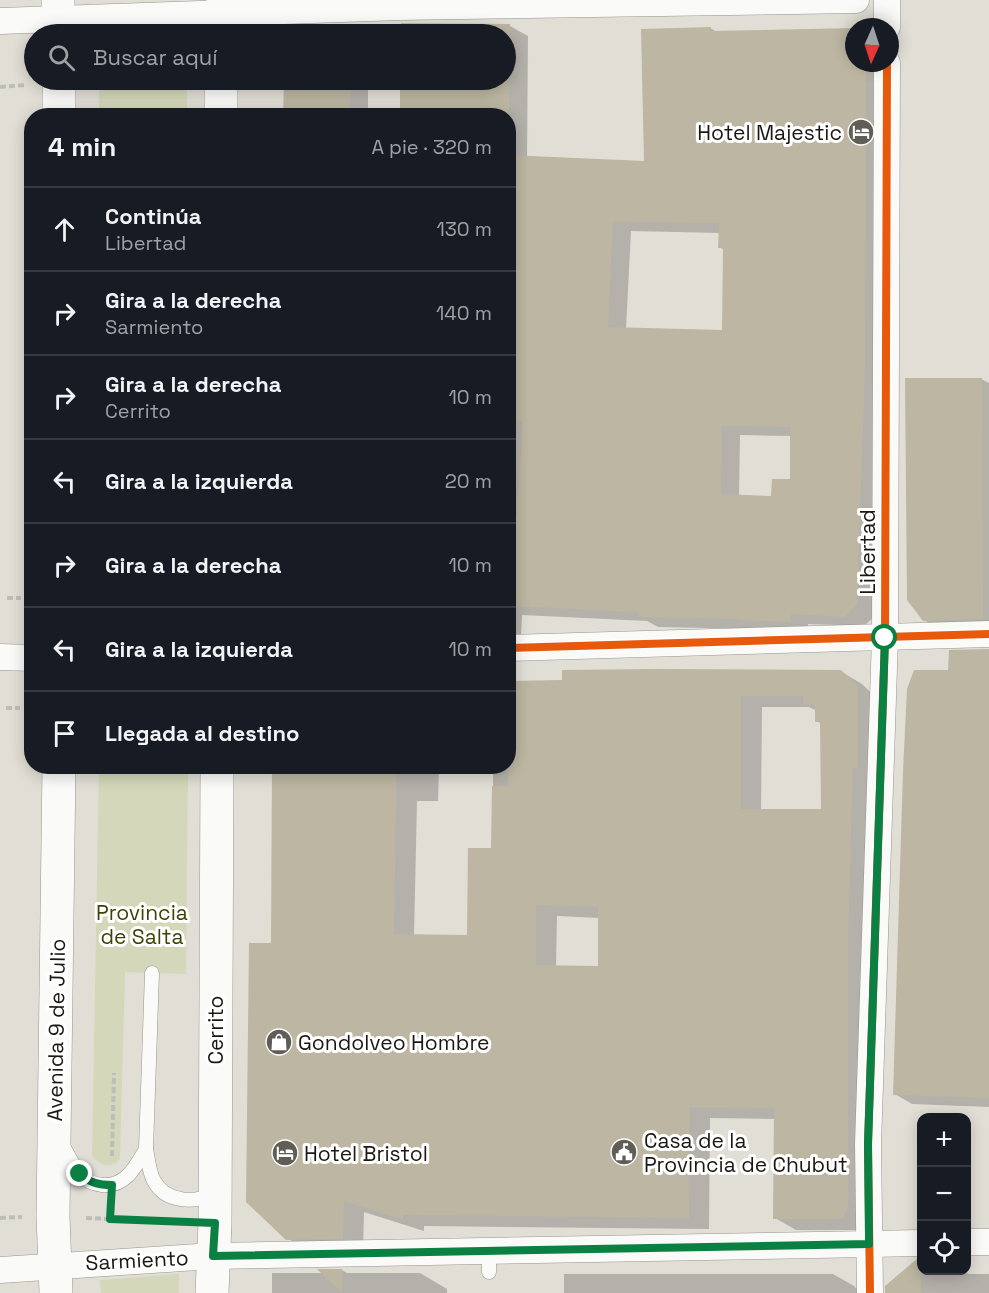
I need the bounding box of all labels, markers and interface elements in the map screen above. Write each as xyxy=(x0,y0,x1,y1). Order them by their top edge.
north arrow xyxy=(845,18,899,72)
search box xyxy=(24,24,516,90)
icon: search xyxy=(45,41,78,74)
text: Buscar aquí xyxy=(93,43,218,71)
hotel icon: Hotel Majestic xyxy=(846,117,876,147)
place label: Hotel Majestic xyxy=(697,119,842,146)
text: 4 min xyxy=(48,130,116,164)
text: A pie · 320 m xyxy=(372,134,492,160)
text: Continúa xyxy=(105,202,201,230)
icon: ahead xyxy=(48,213,81,246)
text: 130 m xyxy=(436,216,492,242)
text: Libertad xyxy=(105,230,186,256)
text: Gira a la derecha xyxy=(105,286,282,314)
icon: right xyxy=(48,297,81,330)
text: 140 m xyxy=(436,300,492,326)
text: Sarmiento xyxy=(105,314,203,340)
text: Gira a la derecha xyxy=(105,370,282,398)
icon: right xyxy=(48,381,81,414)
text: 10 m xyxy=(448,384,492,410)
text: Cerrito xyxy=(105,398,171,424)
icon: left xyxy=(48,465,81,498)
text: Gira a la izquierda xyxy=(105,467,293,495)
text: 20 m xyxy=(445,468,492,494)
street label: Libertad xyxy=(854,509,881,595)
icon: right xyxy=(48,549,81,582)
text: Gira a la derecha xyxy=(105,551,282,579)
text: 10 m xyxy=(448,552,492,578)
route start xyxy=(871,624,897,650)
icon: left xyxy=(48,633,81,666)
text: Gira a la izquierda xyxy=(105,635,293,663)
text: 10 m xyxy=(448,636,492,662)
icon: arrive xyxy=(48,717,81,750)
text: Llegada al destino xyxy=(105,719,299,747)
park label: Provincia de Salta xyxy=(96,899,188,950)
street label: Avenida 9 de Julio xyxy=(41,938,71,1122)
street label: Cerrito xyxy=(202,995,229,1065)
shop icon: Gondolveo Hombre xyxy=(264,1027,294,1057)
place label: Gondolveo Hombre xyxy=(298,1029,489,1056)
map controls xyxy=(917,1113,971,1275)
button: + xyxy=(917,1113,971,1167)
place label: Casa de la Provincia de Chubut xyxy=(644,1127,848,1178)
public building icon: Casa de la Provincia de Chubut xyxy=(609,1137,639,1167)
hotel icon: Hotel Bristol xyxy=(270,1138,300,1168)
place label: Hotel Bristol xyxy=(304,1140,428,1167)
route end xyxy=(66,1160,92,1186)
button: − xyxy=(917,1167,971,1221)
button: locate xyxy=(917,1221,971,1275)
street label: Sarmiento xyxy=(85,1244,189,1276)

